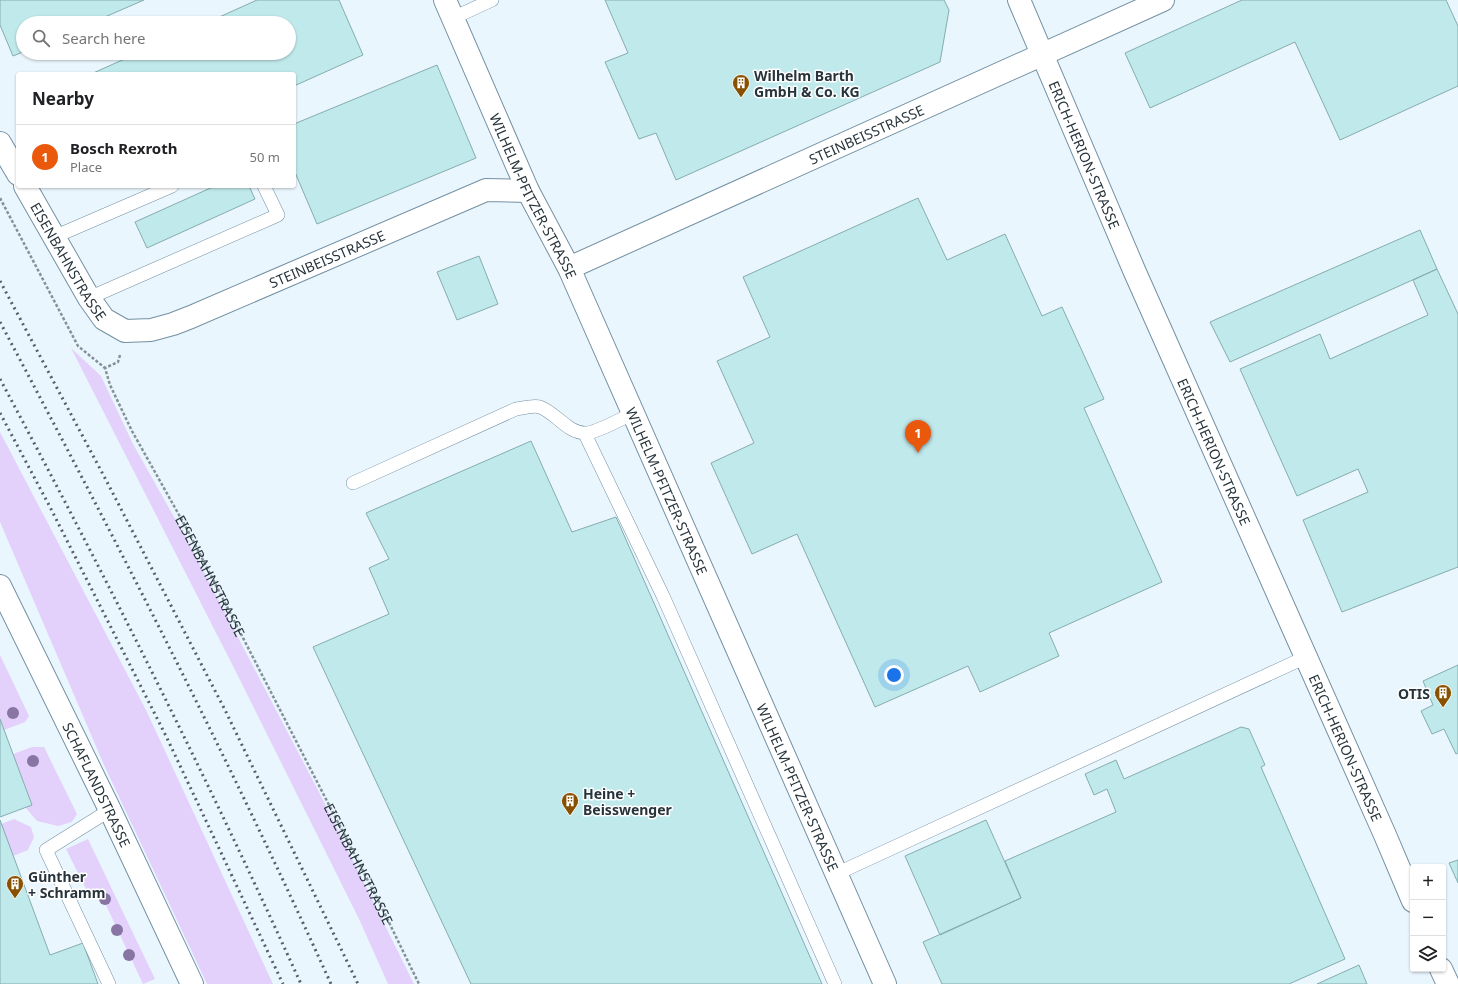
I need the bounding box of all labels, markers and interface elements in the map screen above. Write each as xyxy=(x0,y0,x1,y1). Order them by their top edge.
search box xyxy=(16,16,296,60)
icon: search xyxy=(30,27,52,49)
text: Search here xyxy=(62,28,145,48)
place label: Wilhelm Barth GmbH & Co. KG xyxy=(754,66,860,101)
building icon: Wilhelm Barth GmbH & Co. KG xyxy=(731,73,751,98)
street label: ERICH-HERION-STRASSE xyxy=(1045,78,1125,231)
text: Nearby xyxy=(32,87,94,110)
street label: STEINBEISSTRASSE xyxy=(806,100,927,168)
street label: WILHELM-PFITZER-STRASSE xyxy=(486,110,582,281)
text: Bosch Rexroth xyxy=(70,138,177,158)
text: 1 xyxy=(41,148,49,166)
text: 50 m xyxy=(250,148,280,166)
text: Place xyxy=(70,158,102,176)
street label: EISENBAHNSTRASSE xyxy=(27,199,111,324)
street label: STEINBEISSTRASSE xyxy=(266,225,388,292)
street label: ERICH-HERION-STRASSE xyxy=(1174,375,1256,528)
street label: WILHELM-PFITZER-STRASSE xyxy=(622,404,713,578)
pin: 1 xyxy=(905,420,931,453)
street label: EISENBAHNSTRASSE xyxy=(171,512,250,639)
your location xyxy=(884,665,904,685)
street label: ERICH-HERION-STRASSE xyxy=(1305,671,1387,824)
building icon: OTIS xyxy=(1433,683,1453,708)
place label: OTIS xyxy=(1398,684,1430,703)
street label: WILHELM-PFITZER-STRASSE xyxy=(753,700,843,874)
street label: SCHAFLANDSTRASSE xyxy=(59,719,136,850)
place label: Heine + Beisswenger xyxy=(583,784,673,819)
building icon: Heine + Beisswenger xyxy=(560,791,580,816)
street label: EISENBAHNSTRASSE xyxy=(320,800,398,928)
map controls xyxy=(1410,864,1446,972)
button: + xyxy=(1410,864,1446,900)
place label: Günther + Schramm xyxy=(28,867,105,902)
building icon: Günther + Schramm xyxy=(5,874,25,899)
button: − xyxy=(1410,900,1446,936)
button: layers xyxy=(1410,936,1446,972)

